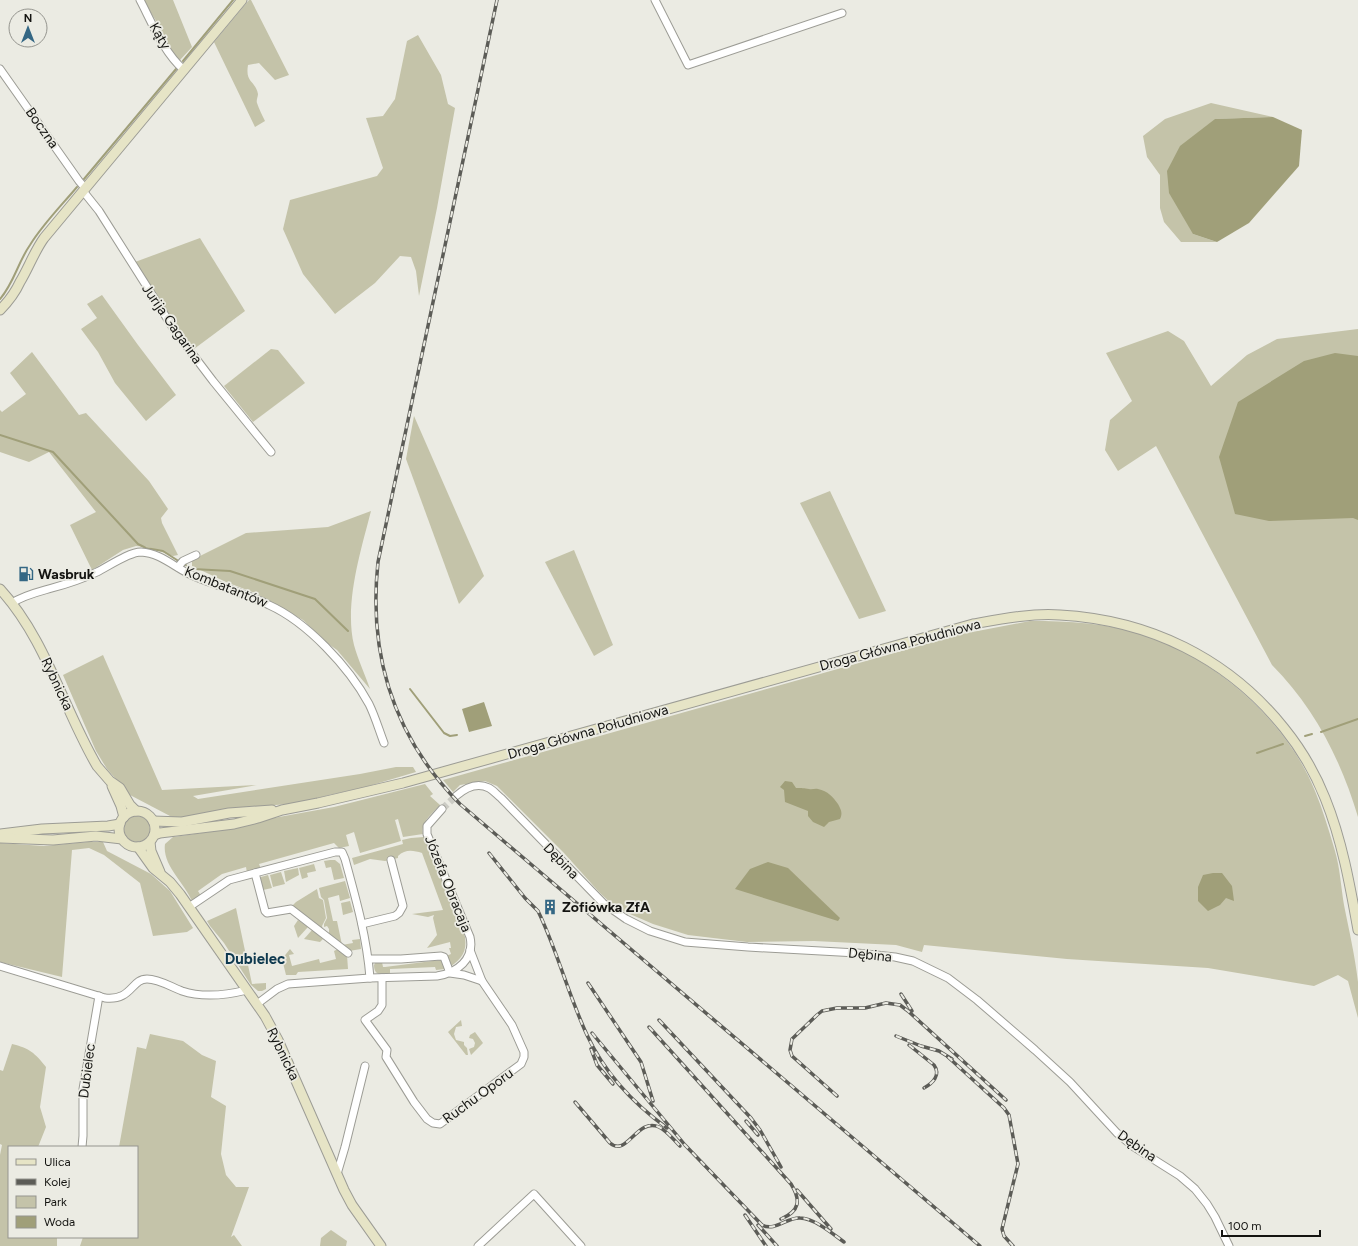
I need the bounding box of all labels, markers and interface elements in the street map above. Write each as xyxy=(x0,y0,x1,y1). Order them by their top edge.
north arrow xyxy=(8,8,48,48)
text: N xyxy=(24,12,32,25)
street label: Kąty xyxy=(146,20,175,53)
street label: Boczna xyxy=(22,104,62,152)
street label: Jurija Gagarina xyxy=(138,281,206,367)
street label: Kombatantów xyxy=(182,563,270,611)
fuel station icon: Wasbruk xyxy=(17,565,35,583)
place label: Wasbruk xyxy=(38,566,95,583)
street label: Droga Główna Południowa xyxy=(818,615,982,675)
street label: Rybnicka xyxy=(37,655,77,713)
street label: Droga Główna Południowa xyxy=(506,701,670,763)
street label: Józefa Obracaja xyxy=(421,833,475,935)
street label: Dębina xyxy=(540,839,582,883)
building icon: Zofiówka ZfA xyxy=(541,898,559,916)
place label: Zofiówka ZfA xyxy=(562,899,650,916)
street label: Dębina xyxy=(847,944,893,966)
district label: Dubielec xyxy=(225,950,285,968)
street label: Rybnicka xyxy=(263,1025,303,1083)
street label: Dubielec xyxy=(75,1042,99,1099)
street label: Ruchu Oporu xyxy=(439,1065,517,1127)
street label: Dębina xyxy=(1114,1127,1160,1165)
legend xyxy=(8,1146,138,1238)
text: Ulica xyxy=(44,1155,71,1169)
text: Kolej xyxy=(44,1175,71,1189)
text: Park xyxy=(44,1195,67,1209)
scale bar xyxy=(1222,1212,1320,1238)
text: Woda xyxy=(44,1215,75,1229)
text: 100 m xyxy=(1228,1219,1262,1233)

